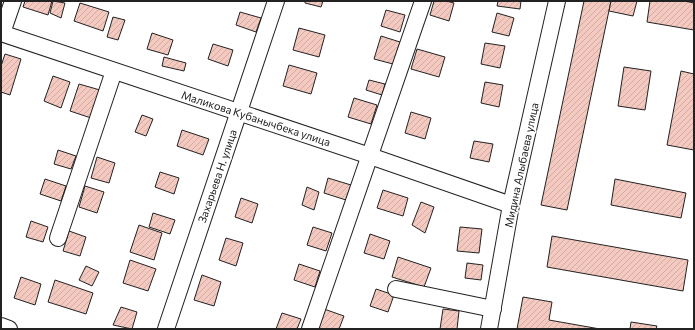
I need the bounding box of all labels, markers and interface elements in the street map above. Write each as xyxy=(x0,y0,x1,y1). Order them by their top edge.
street label: Маликова Кубанычбека улица xyxy=(180,88,332,148)
street label: Мидина Алыбаева улица xyxy=(501,101,541,229)
street label: Захарьева Н. улица xyxy=(195,127,239,225)

